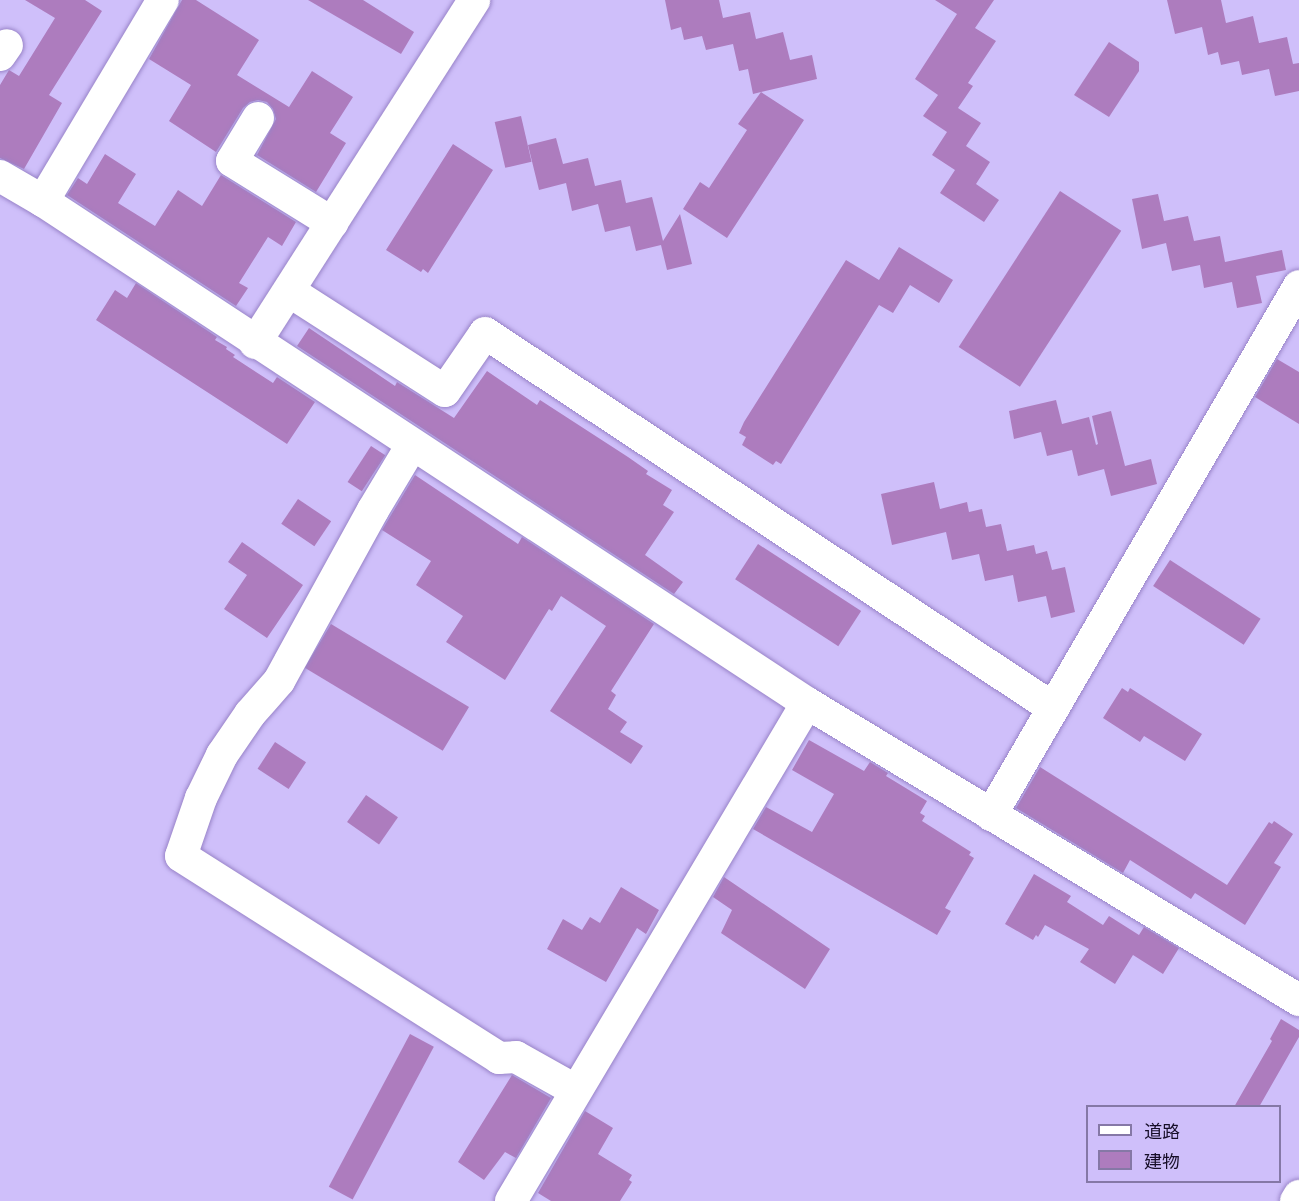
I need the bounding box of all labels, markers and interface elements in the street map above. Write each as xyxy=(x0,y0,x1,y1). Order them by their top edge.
legend xyxy=(1086,1105,1281,1183)
text: 道路 xyxy=(1144,1121,1180,1143)
text: 建物 xyxy=(1144,1151,1180,1173)

